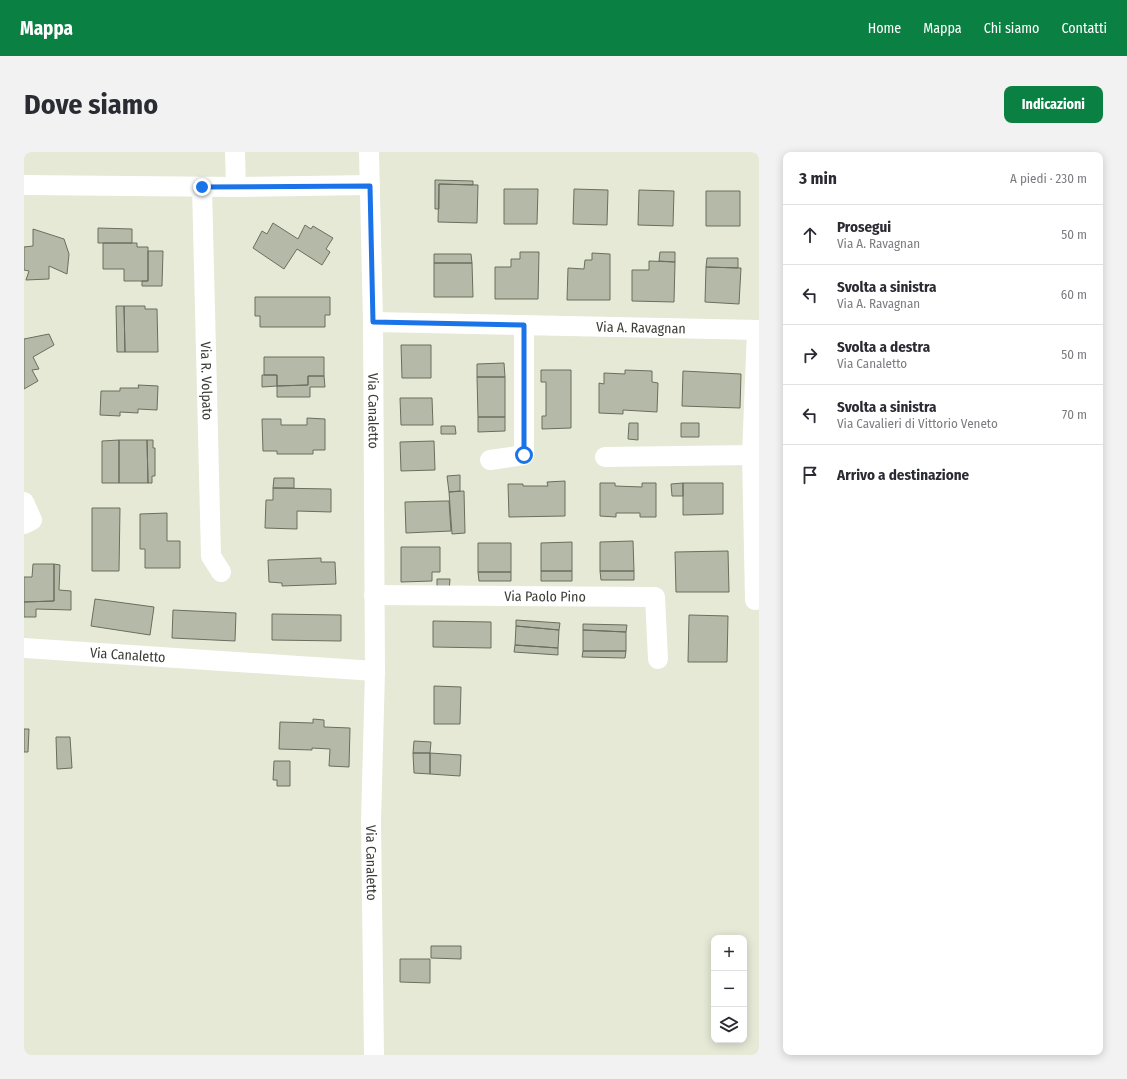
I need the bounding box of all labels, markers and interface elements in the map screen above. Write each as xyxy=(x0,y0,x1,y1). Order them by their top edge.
text: Mappa xyxy=(20,17,73,40)
text: Home xyxy=(868,20,901,37)
text: Mappa xyxy=(923,20,962,37)
text: Chi siamo xyxy=(984,20,1039,37)
text: Contatti xyxy=(1061,20,1107,37)
button: Indicazioni xyxy=(1004,86,1103,123)
text: Dove siamo xyxy=(24,88,158,121)
text: 3 min xyxy=(799,168,837,189)
text: A piedi · 230 m xyxy=(1010,171,1087,186)
route end xyxy=(193,178,211,196)
text: Prosegui xyxy=(837,218,891,236)
icon: ahead xyxy=(799,224,821,246)
text: 50 m xyxy=(1061,227,1087,242)
text: Via A. Ravagnan xyxy=(837,236,920,251)
text: Svolta a sinistra xyxy=(837,278,937,296)
icon: left xyxy=(799,284,821,306)
text: 60 m xyxy=(1061,287,1087,302)
text: Via A. Ravagnan xyxy=(837,296,920,311)
street label: Via A. Ravagnan xyxy=(596,319,686,337)
text: Svolta a destra xyxy=(837,338,930,356)
street label: Via R. Volpato xyxy=(197,341,216,420)
icon: right xyxy=(799,344,821,366)
text: 50 m xyxy=(1061,347,1087,362)
text: Via Canaletto xyxy=(837,356,907,371)
street label: Via Canaletto xyxy=(364,373,382,449)
text: Svolta a sinistra xyxy=(837,398,937,416)
icon: left xyxy=(799,404,821,426)
text: 70 m xyxy=(1062,407,1087,422)
text: Via Cavalieri di Vittorio Veneto xyxy=(837,416,998,431)
route start xyxy=(515,446,533,464)
icon: arrive xyxy=(799,464,821,486)
text: Arrivo a destinazione xyxy=(837,466,969,484)
street label: Via Paolo Pino xyxy=(504,588,586,606)
street label: Via Canaletto xyxy=(89,644,166,666)
street label: Via Canaletto xyxy=(362,825,380,901)
map controls xyxy=(711,935,747,1043)
button: + xyxy=(711,935,747,971)
button: − xyxy=(711,971,747,1007)
button: layers xyxy=(711,1007,747,1043)

